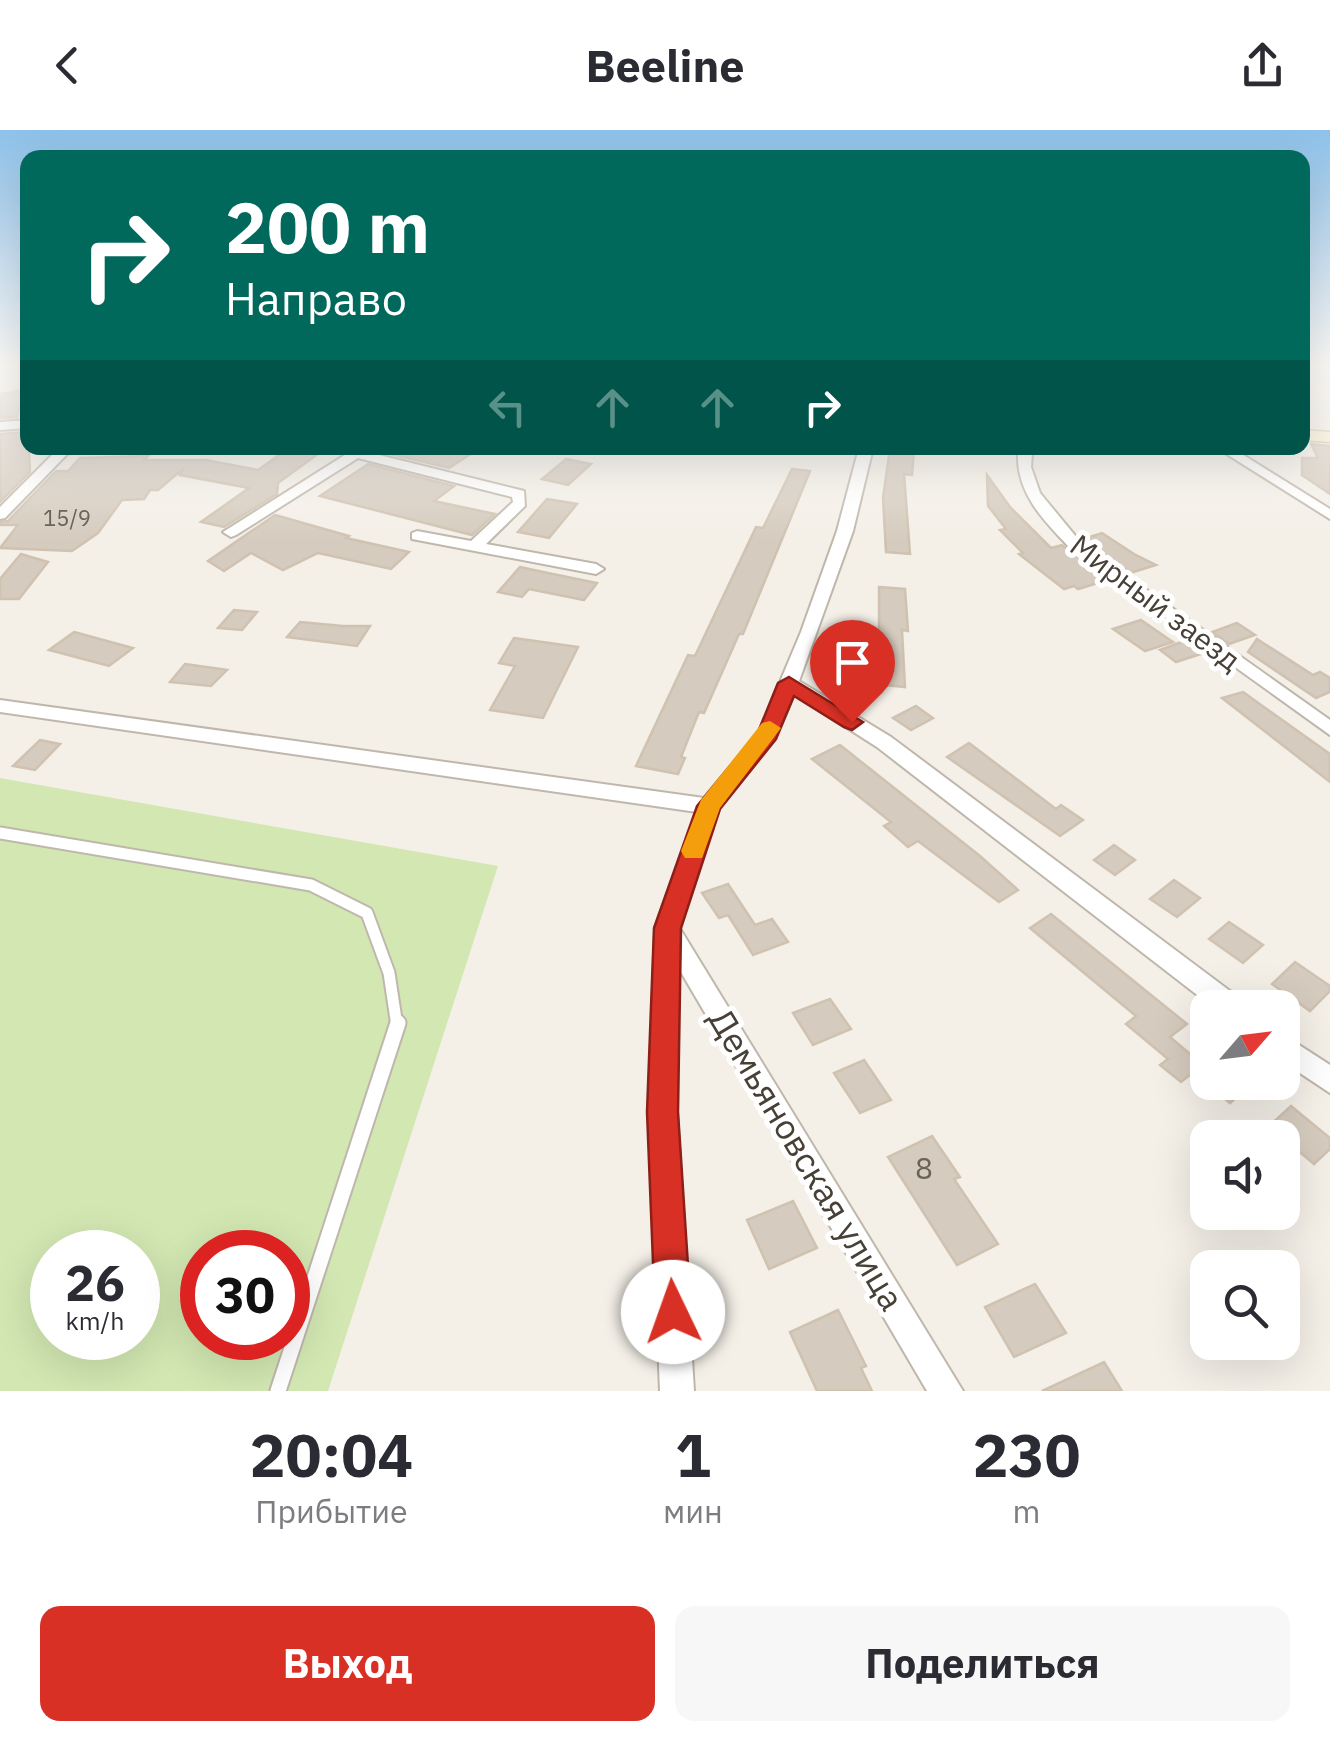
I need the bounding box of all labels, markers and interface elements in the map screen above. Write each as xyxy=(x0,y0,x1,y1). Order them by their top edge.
text: Beeline xyxy=(585,36,745,94)
icon: back xyxy=(40,38,95,93)
icon: share xyxy=(1235,38,1290,93)
text: 200 m xyxy=(225,181,430,272)
icon: right xyxy=(60,190,190,320)
text: Направо xyxy=(225,269,407,327)
icon: left xyxy=(480,380,535,435)
icon: ahead xyxy=(585,380,640,435)
icon: ahead xyxy=(690,380,745,435)
icon: right xyxy=(795,380,850,435)
house number: 15/9 xyxy=(43,503,91,532)
street label: Мирный заезд xyxy=(1063,525,1249,679)
pin xyxy=(810,620,895,723)
icon: arrive xyxy=(825,635,880,690)
north arrow xyxy=(1190,990,1300,1100)
map controls xyxy=(1190,990,1300,1360)
street label: Демьяновская улица xyxy=(699,999,915,1319)
button: sound xyxy=(1190,1120,1300,1230)
house number: 8 xyxy=(915,1148,933,1187)
speed limit sign: 30 xyxy=(180,1230,310,1360)
text: 26 xyxy=(65,1250,125,1315)
button: search xyxy=(1190,1250,1300,1360)
position arrow xyxy=(621,1260,725,1364)
text: km/h xyxy=(66,1304,124,1337)
text: 20:04 xyxy=(250,1415,413,1494)
text: 1 xyxy=(675,1415,711,1494)
text: 230 xyxy=(972,1415,1080,1494)
text: Прибытие xyxy=(255,1490,408,1532)
text: мин xyxy=(663,1490,723,1532)
text: m xyxy=(1012,1490,1040,1532)
button: Выход xyxy=(40,1606,655,1721)
button: Поделиться xyxy=(675,1606,1290,1721)

